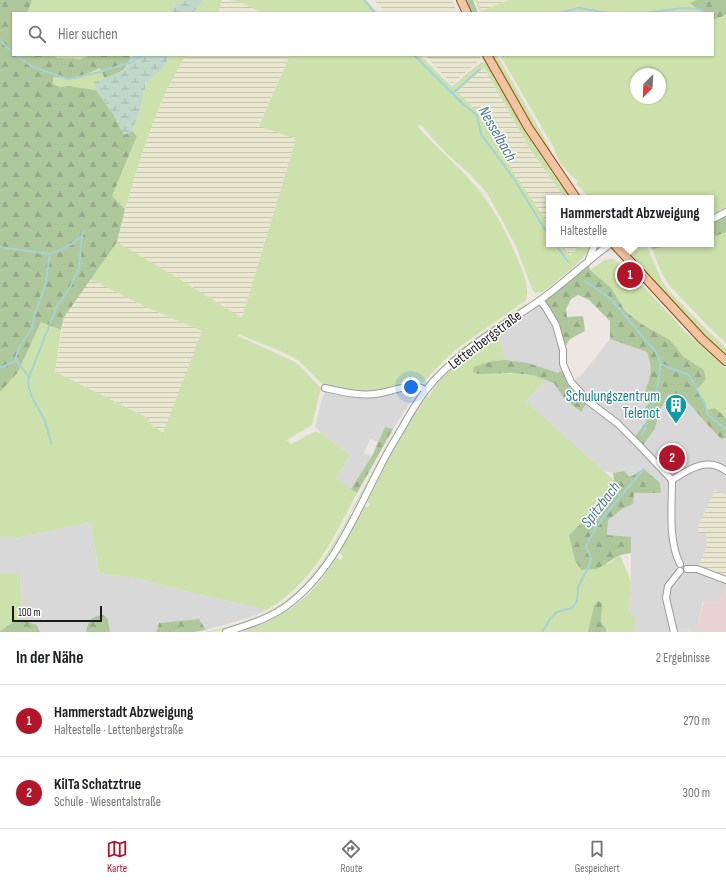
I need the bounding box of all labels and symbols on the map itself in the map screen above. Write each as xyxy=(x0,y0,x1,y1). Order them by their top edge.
north arrow xyxy=(630,68,666,104)
water label: Nesselbach xyxy=(474,103,520,165)
pin: 1 xyxy=(617,260,643,290)
street label: Lettenbergstraße xyxy=(444,306,526,374)
your location xyxy=(401,377,421,397)
place label: Schulungszentrum Telenot xyxy=(566,387,660,423)
building icon: Schulungszentrum Telenot xyxy=(663,392,689,425)
pin: 2 xyxy=(659,443,685,473)
water label: Spitzbach xyxy=(577,478,625,532)
scale bar xyxy=(12,604,102,623)

